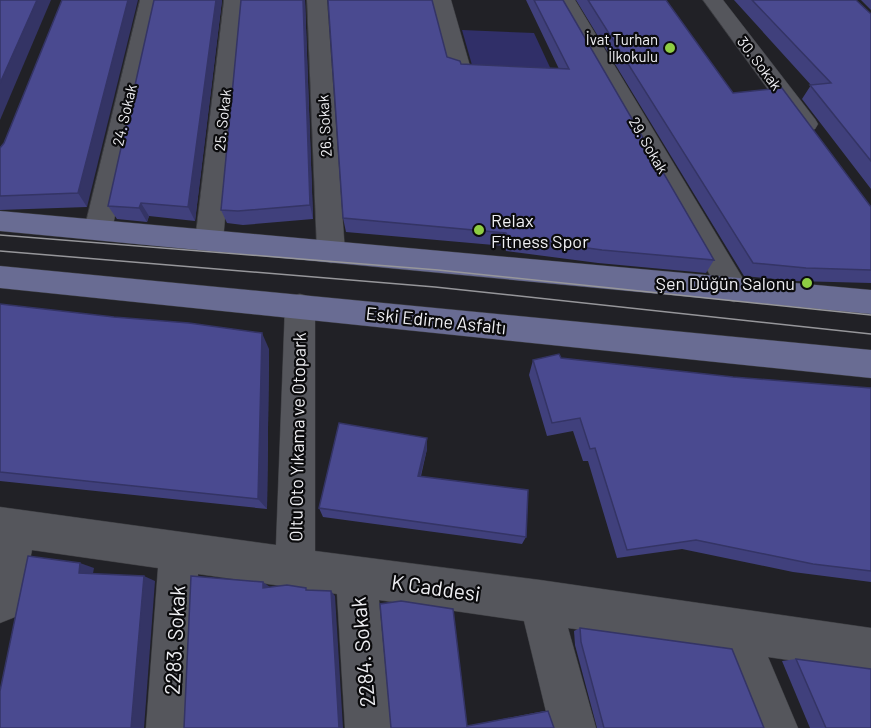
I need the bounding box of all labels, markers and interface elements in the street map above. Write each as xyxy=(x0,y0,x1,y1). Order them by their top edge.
place label: İvat Turhan İlkokulu xyxy=(586,30,658,65)
street label: 30. Sokak xyxy=(734,32,786,94)
marker: İvat Turhan İlkokulu xyxy=(663,41,677,55)
street label: 24. Sokak xyxy=(108,82,140,148)
street label: 25. Sokak xyxy=(210,88,234,152)
street label: 26. Sokak xyxy=(313,94,335,158)
street label: 29. Sokak xyxy=(626,113,673,177)
place label: Relax Fitness Spor xyxy=(491,209,589,252)
marker: Relax Fitness Spor xyxy=(472,223,486,237)
place label: Şen Düğün Salonu xyxy=(655,272,795,294)
marker: Şen Düğün Salonu xyxy=(800,276,814,290)
street label: Eski Edirne Asfaltı xyxy=(365,302,507,338)
street label: Oltu Oto Yıkama ve Otopark xyxy=(284,332,310,542)
street label: K Caddesi xyxy=(390,568,482,606)
street label: 2283. Sokak xyxy=(159,585,189,695)
street label: 2284. Sokak xyxy=(345,596,379,708)

